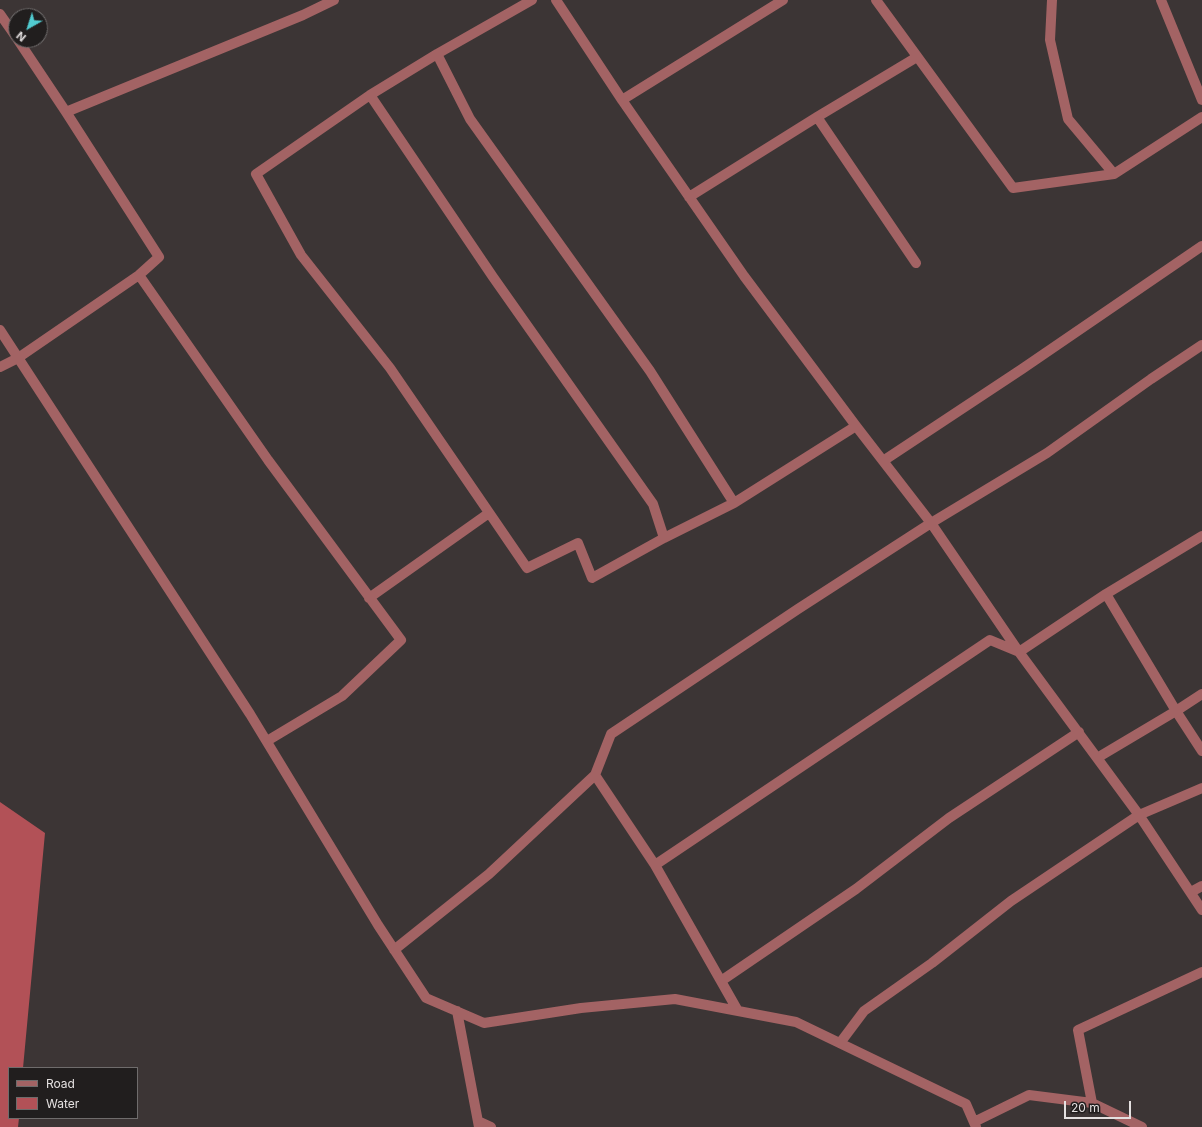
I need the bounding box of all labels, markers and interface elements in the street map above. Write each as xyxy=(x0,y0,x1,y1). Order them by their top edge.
north arrow xyxy=(8,8,48,48)
text: N xyxy=(13,28,29,45)
legend xyxy=(8,1067,138,1119)
text: Road xyxy=(46,1076,75,1091)
scale bar xyxy=(1066,1093,1133,1119)
text: Water xyxy=(46,1096,79,1111)
text: 20 m xyxy=(1071,1100,1100,1115)

